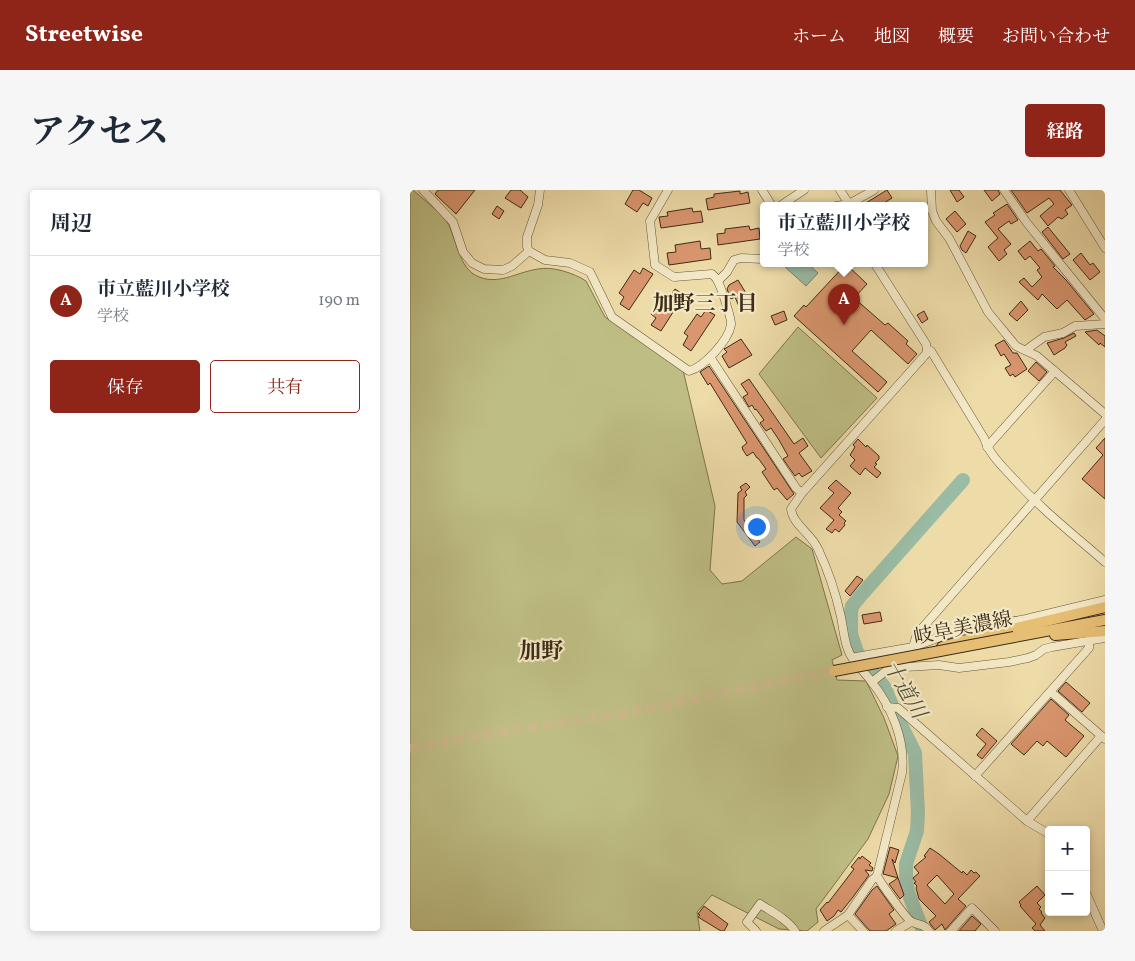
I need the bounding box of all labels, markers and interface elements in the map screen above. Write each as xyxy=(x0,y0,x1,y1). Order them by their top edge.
text: Streetwise xyxy=(25,18,143,52)
text: ホーム xyxy=(792,25,846,50)
text: 地図 xyxy=(874,25,910,50)
text: 概要 xyxy=(938,25,974,50)
text: お問い合わせ xyxy=(1002,25,1110,50)
button: 経路 xyxy=(1025,104,1105,157)
text: アクセス xyxy=(30,110,169,158)
popup xyxy=(760,202,928,267)
text: 周辺 xyxy=(50,210,92,239)
text: 市立藍川小学校 xyxy=(777,211,911,237)
text: 学校 xyxy=(777,240,810,262)
text: 市立藍川小学校 xyxy=(97,277,230,303)
pin: A xyxy=(828,284,860,325)
text: A xyxy=(60,290,72,312)
text: 190 m xyxy=(318,290,360,312)
district label: 加野三丁目 xyxy=(653,290,758,319)
text: 学校 xyxy=(97,306,129,328)
button: 保存 xyxy=(50,360,200,413)
button: 共有 xyxy=(210,360,360,413)
your location xyxy=(744,514,770,540)
street label: 岐阜美濃線 xyxy=(911,606,1015,652)
district label: 加野 xyxy=(519,637,564,668)
water label: 十道川 xyxy=(876,655,933,726)
map controls xyxy=(1045,826,1090,916)
button: + xyxy=(1045,826,1090,871)
button: − xyxy=(1045,871,1090,916)

